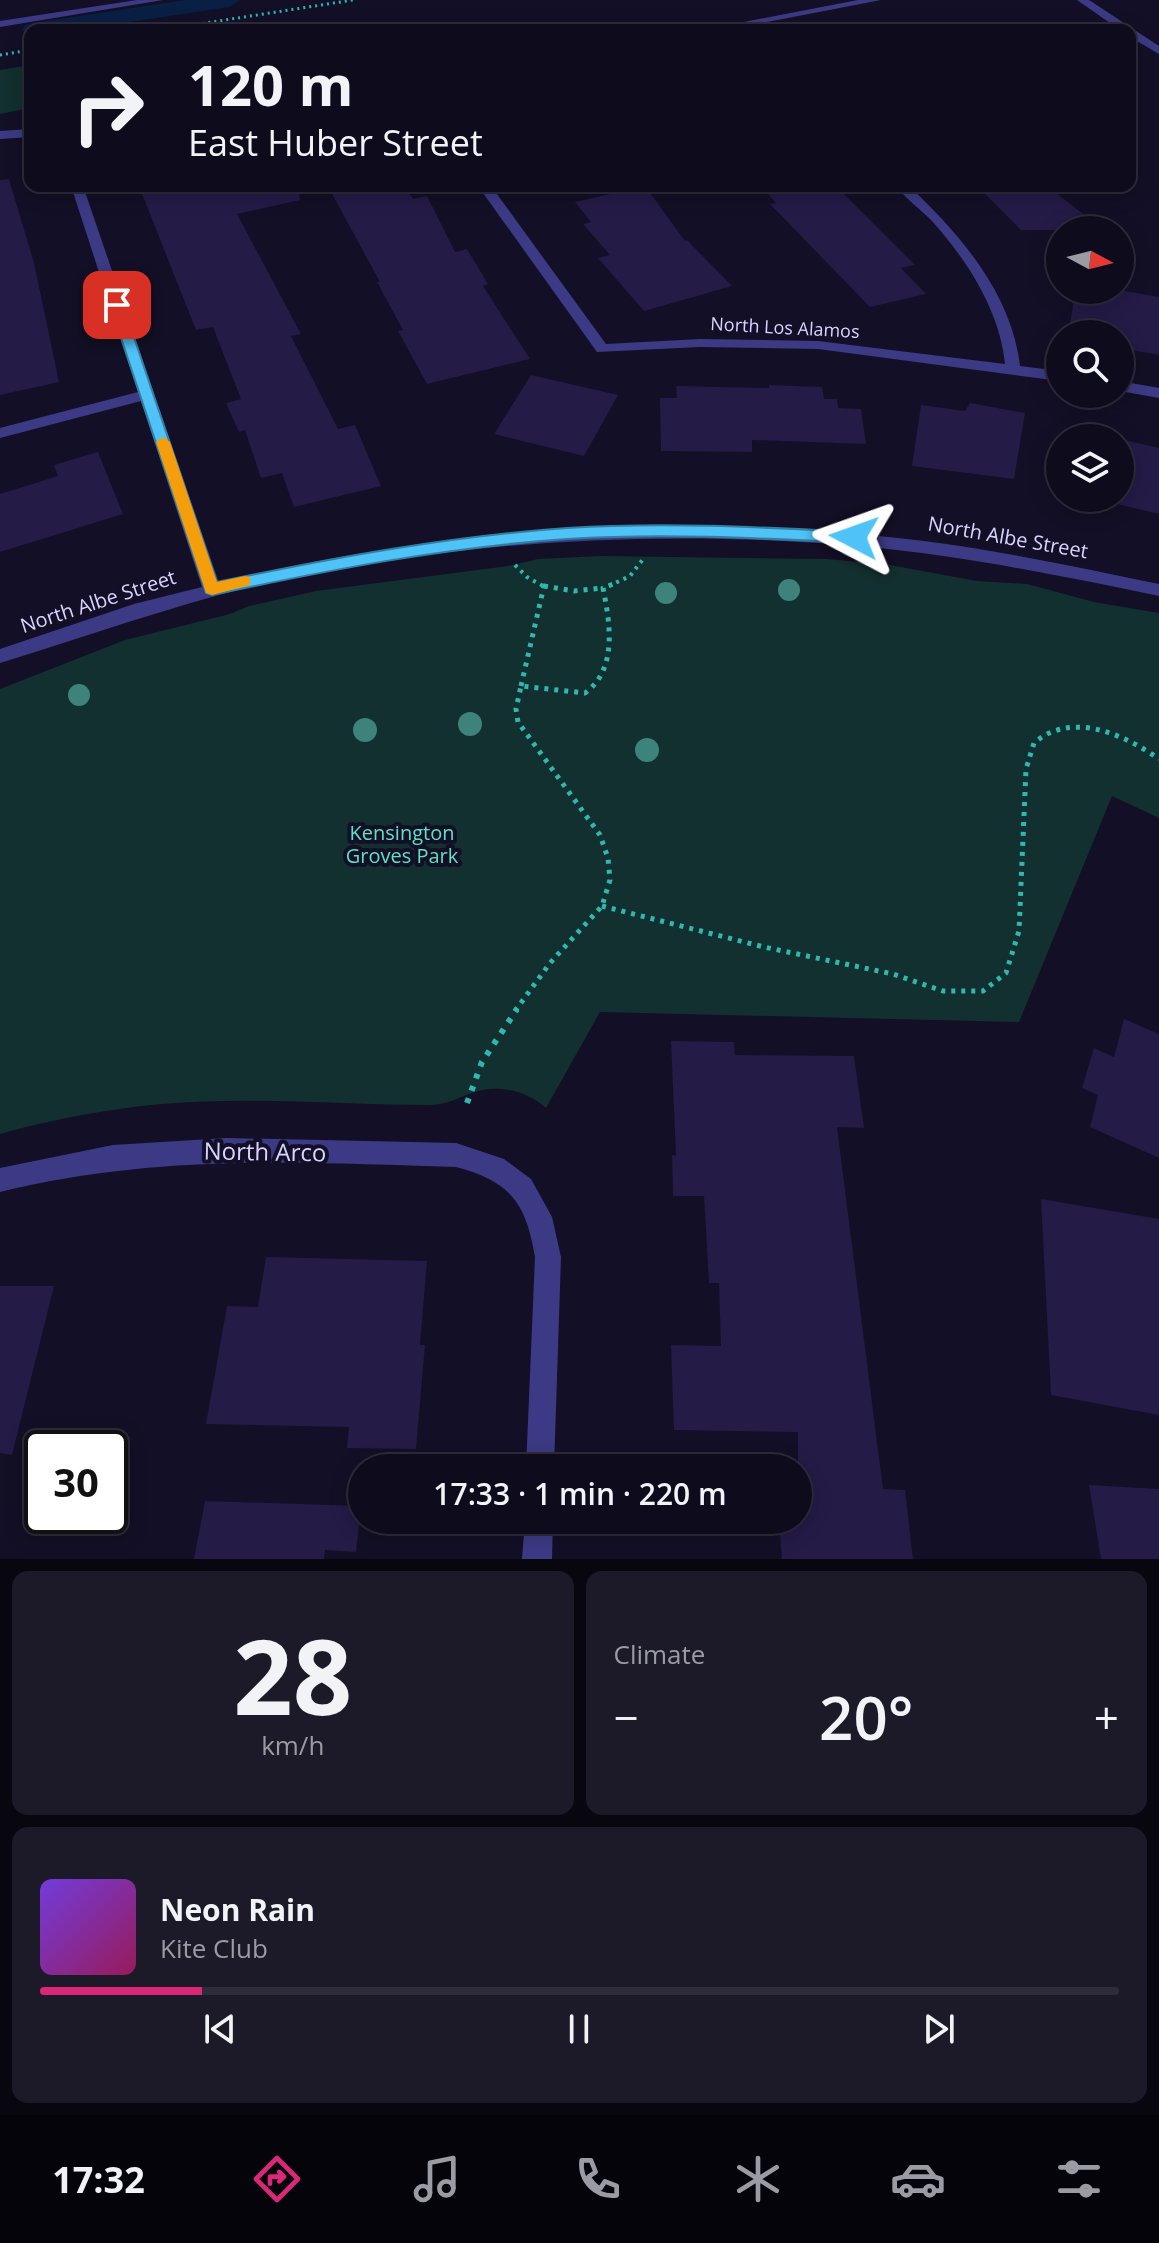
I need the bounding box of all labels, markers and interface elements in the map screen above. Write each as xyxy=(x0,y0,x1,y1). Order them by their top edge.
text: 120 m xyxy=(188,46,354,122)
icon: right xyxy=(56,56,160,160)
text: East Huber Street xyxy=(188,118,483,167)
north arrow xyxy=(1046,216,1134,304)
map controls xyxy=(1046,216,1134,512)
pin xyxy=(83,271,151,339)
icon: arrive xyxy=(95,283,139,327)
street label: North Los Alamos xyxy=(710,311,860,343)
button: search xyxy=(1046,320,1134,408)
button: layers xyxy=(1046,424,1134,512)
position arrow xyxy=(812,495,896,579)
street label: North Albe Street xyxy=(926,510,1090,564)
street label: North Albe Street xyxy=(17,563,179,639)
park label: Kensington Groves Park xyxy=(346,819,459,869)
street label: North Arco xyxy=(203,1133,327,1169)
speed limit sign: 30 xyxy=(24,1430,128,1534)
text: 17:33 · 1 min · 220 m xyxy=(433,1473,727,1514)
text: 28 xyxy=(233,1604,352,1745)
text: Climate xyxy=(614,1636,705,1672)
text: 20° xyxy=(819,1676,913,1758)
text: − xyxy=(614,1687,639,1747)
text: + xyxy=(1094,1687,1119,1747)
text: km/h xyxy=(261,1727,324,1763)
text: Neon Rain xyxy=(160,1889,315,1930)
text: Kite Club xyxy=(160,1930,268,1966)
icon: previous xyxy=(198,2007,242,2051)
icon: pause xyxy=(557,2007,601,2051)
icon: next xyxy=(917,2007,961,2051)
icon: directions xyxy=(249,2151,305,2207)
icon: music xyxy=(409,2151,465,2207)
icon: phone xyxy=(570,2151,626,2207)
icon: climate xyxy=(730,2151,786,2207)
icon: car xyxy=(890,2151,946,2207)
icon: filters xyxy=(1051,2151,1107,2207)
text: 17:32 xyxy=(52,2155,145,2204)

